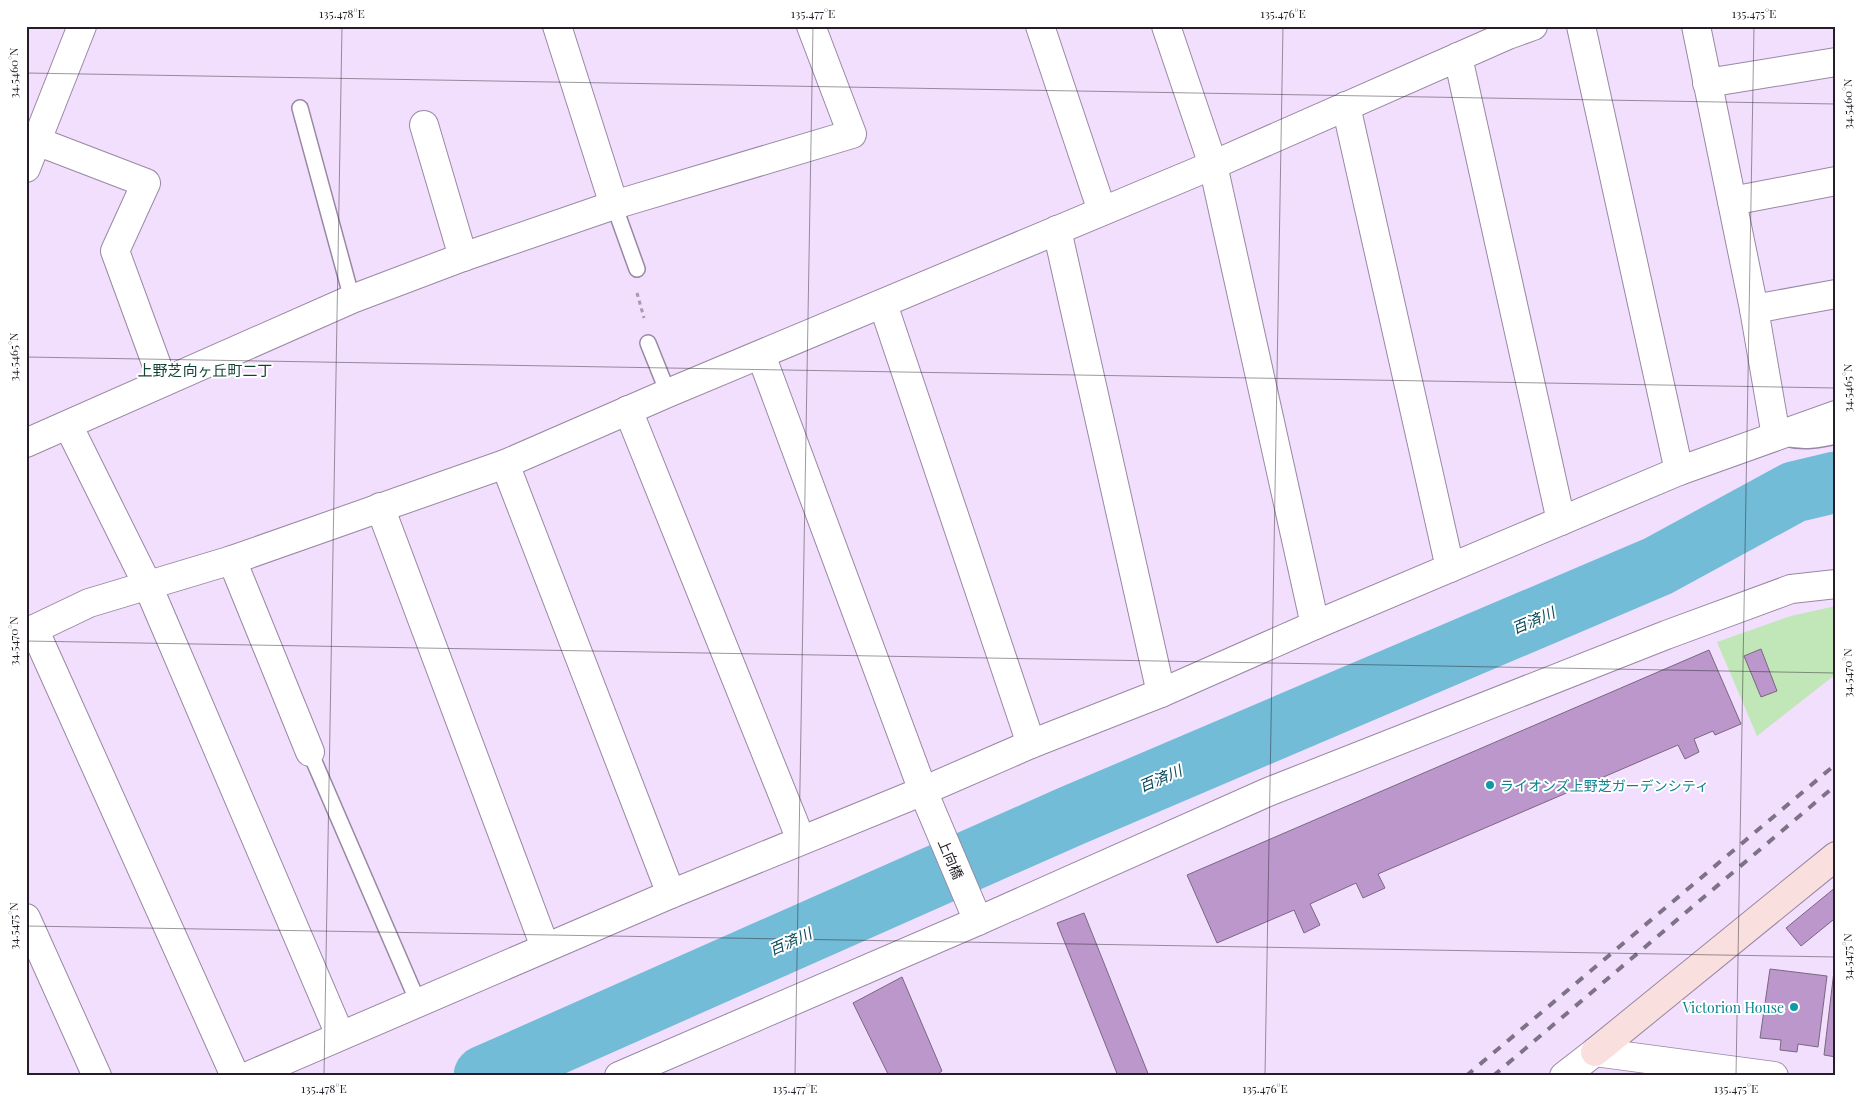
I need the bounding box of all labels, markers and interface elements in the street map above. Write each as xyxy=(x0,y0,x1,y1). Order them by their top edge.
text: 135.478°E xyxy=(319,5,365,21)
text: 135.477°E xyxy=(791,5,835,21)
text: 135.476°E xyxy=(1260,5,1306,21)
text: 135.475°E xyxy=(1732,5,1776,21)
text: 34.5460°N xyxy=(5,47,21,98)
text: 34.5460°N xyxy=(1839,78,1855,129)
text: 34.5465°N xyxy=(5,332,21,381)
district label: 上野芝向ヶ丘町二丁 xyxy=(137,360,273,380)
text: 34.5465°N xyxy=(1839,363,1855,412)
water label: 百済川 xyxy=(1508,601,1559,638)
text: 34.5470°N xyxy=(5,616,21,666)
text: 34.5470°N xyxy=(1839,648,1855,698)
water label: 百済川 xyxy=(1135,759,1186,796)
place label: ライオンズ上野芝ガーデンシティ xyxy=(1500,776,1709,795)
marker: ライオンズ上野芝ガーデンシティ xyxy=(1484,779,1496,791)
street label: 上向橋 xyxy=(934,836,968,882)
text: 34.5475°N xyxy=(5,902,21,950)
water label: 百済川 xyxy=(765,922,816,959)
text: 34.5475°N xyxy=(1839,933,1855,981)
place label: Victorion House xyxy=(1682,998,1784,1017)
marker: Victorion House xyxy=(1788,1001,1800,1013)
text: 135.478°E xyxy=(301,1080,347,1096)
text: 135.477°E xyxy=(773,1080,817,1096)
text: 135.476°E xyxy=(1242,1080,1288,1096)
text: 135.475°E xyxy=(1714,1080,1758,1096)

